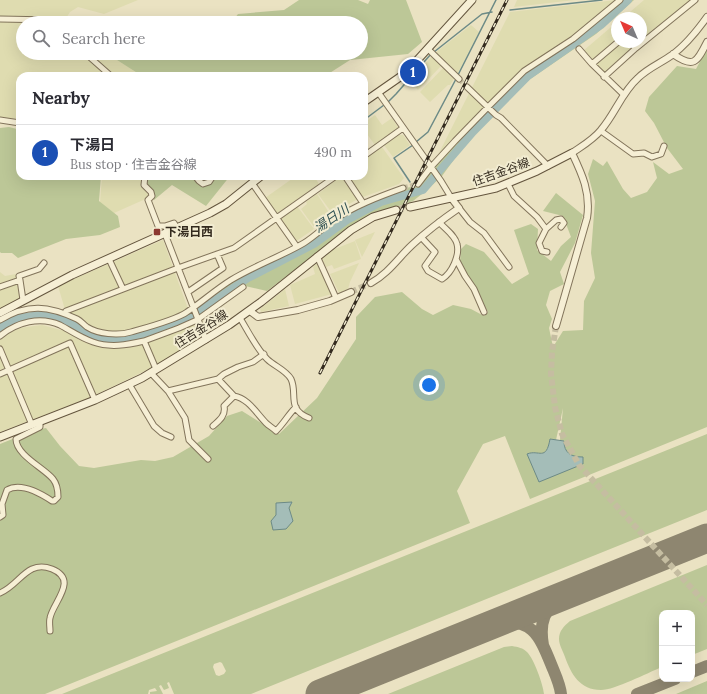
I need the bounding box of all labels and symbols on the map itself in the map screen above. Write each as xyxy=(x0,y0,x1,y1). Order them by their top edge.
north arrow xyxy=(611,12,647,48)
pin: 1 xyxy=(400,57,426,87)
street label: 住吉金谷線 xyxy=(470,154,532,189)
water label: 湯日川 xyxy=(310,199,354,236)
place label: 下湯日西 xyxy=(165,224,213,239)
marker: 下湯日西 xyxy=(152,227,162,237)
street label: 住吉金谷線 xyxy=(171,306,230,351)
your location xyxy=(419,375,439,395)

